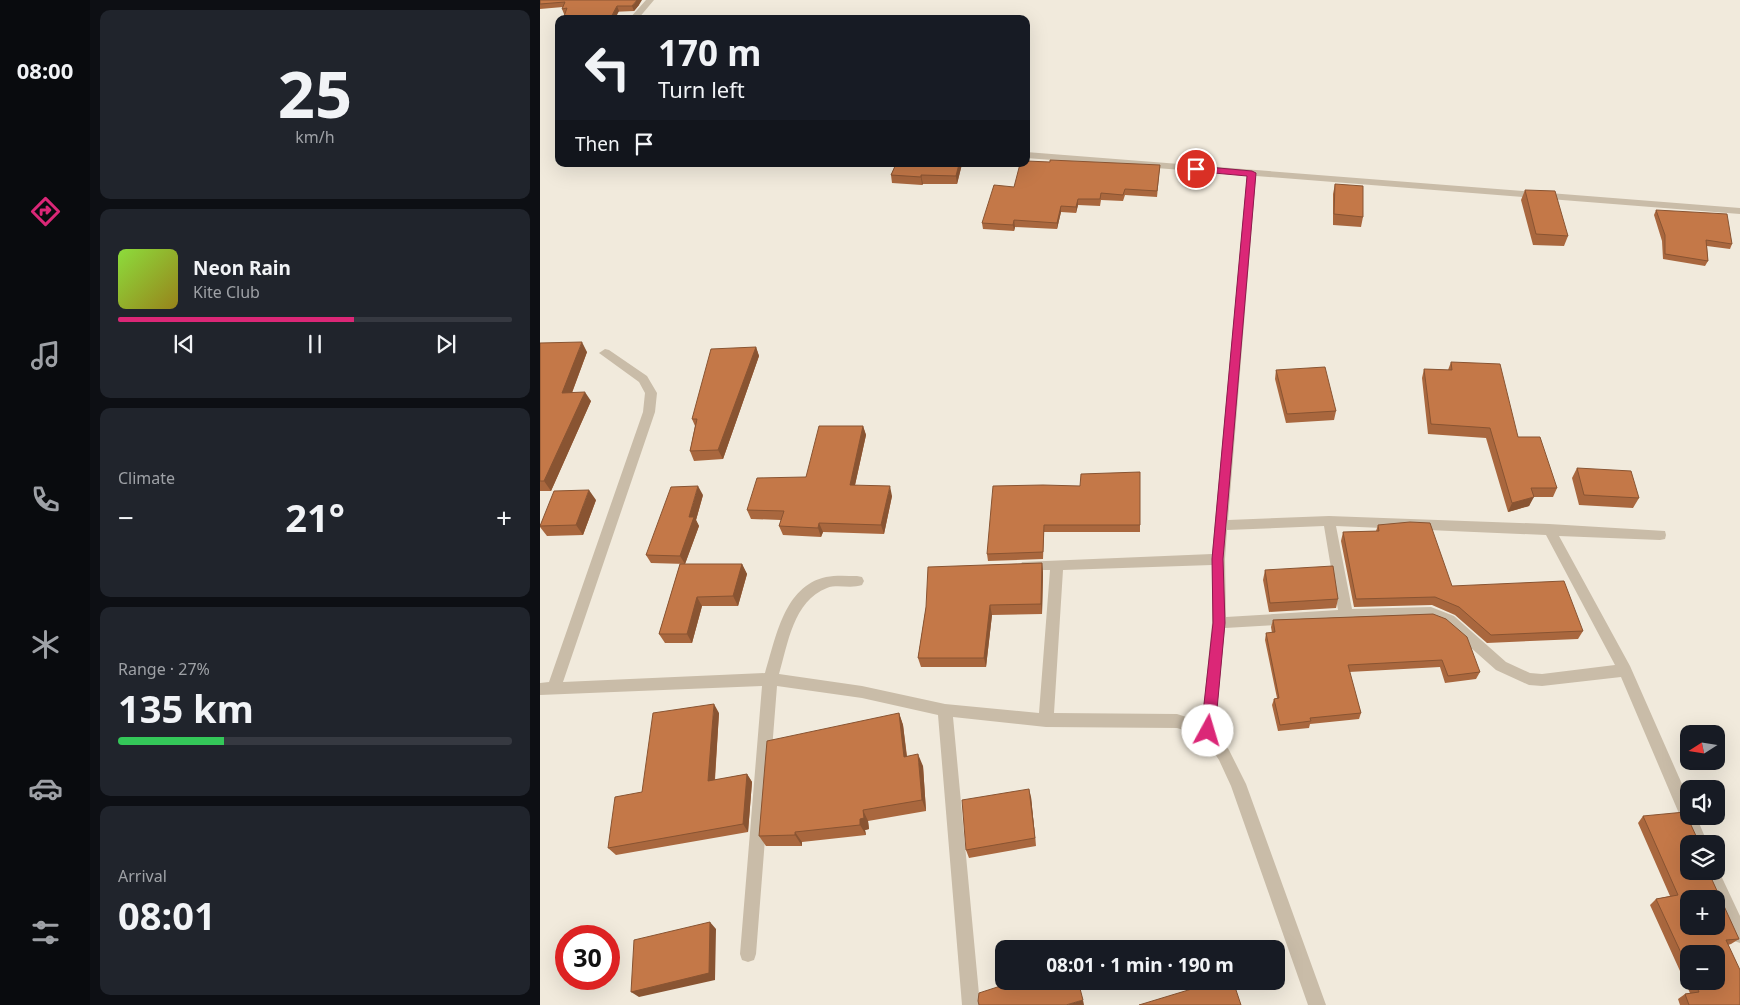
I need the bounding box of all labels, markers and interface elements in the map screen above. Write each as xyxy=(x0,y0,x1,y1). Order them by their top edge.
text: 170 m xyxy=(658,29,761,76)
icon: left xyxy=(575,35,640,100)
text: 25 xyxy=(278,49,352,137)
text: 08:00 xyxy=(17,55,73,85)
text: Turn left xyxy=(658,74,745,104)
text: km/h xyxy=(295,126,335,148)
icon: arrive xyxy=(630,130,658,158)
text: Then xyxy=(575,131,620,157)
pin xyxy=(1175,148,1217,190)
icon: arrive xyxy=(1182,155,1210,183)
icon: directions xyxy=(28,194,63,229)
text: Neon Rain xyxy=(193,255,291,281)
text: Kite Club xyxy=(193,281,260,303)
icon: previous xyxy=(170,330,198,358)
icon: pause xyxy=(301,330,329,358)
icon: next xyxy=(432,330,460,358)
icon: music xyxy=(28,338,63,373)
text: Climate xyxy=(118,467,175,489)
icon: phone xyxy=(28,482,63,517)
text: 21° xyxy=(285,491,345,543)
text: − xyxy=(118,498,134,536)
text: + xyxy=(496,498,512,536)
icon: climate xyxy=(28,627,63,662)
text: Range · 27% xyxy=(118,658,210,680)
text: 135 km xyxy=(118,682,254,734)
position arrow xyxy=(1181,704,1233,756)
north arrow xyxy=(1680,725,1725,770)
map controls xyxy=(1680,725,1725,990)
icon: car xyxy=(28,771,63,806)
button: sound xyxy=(1680,780,1725,825)
button: layers xyxy=(1680,835,1725,880)
text: Arrival xyxy=(118,865,167,887)
text: 08:01 xyxy=(118,889,216,941)
button: + xyxy=(1680,890,1725,935)
icon: filters xyxy=(28,915,63,950)
speed limit sign: 30 xyxy=(555,925,620,990)
button: − xyxy=(1680,945,1725,990)
text: 08:01 · 1 min · 190 m xyxy=(1046,952,1234,978)

